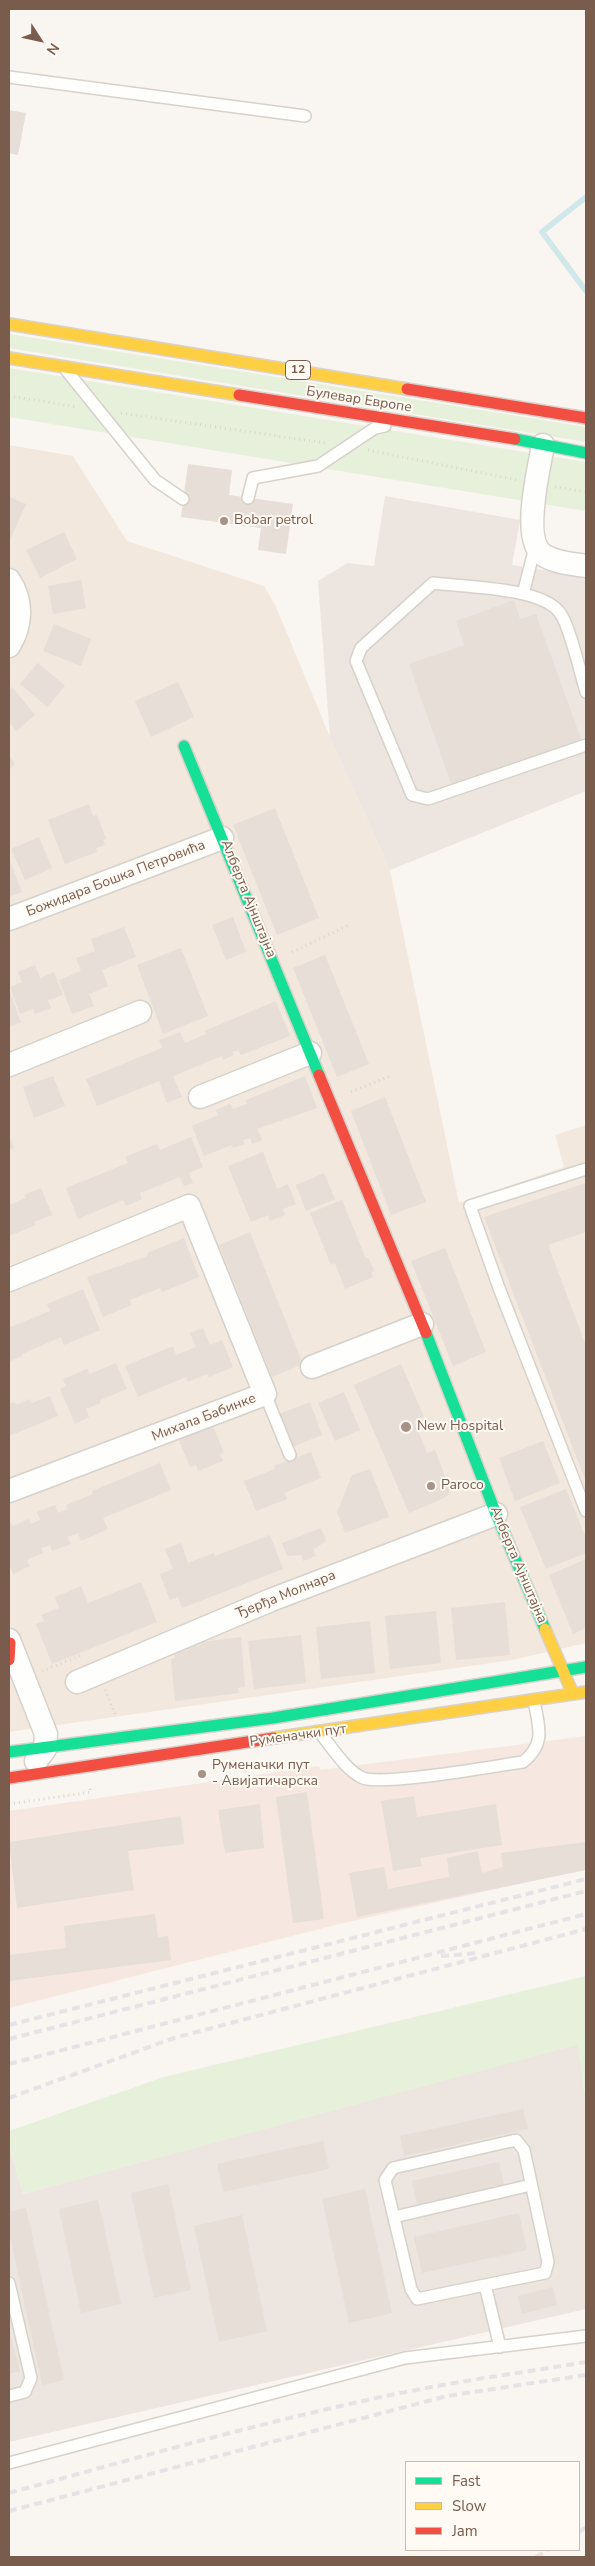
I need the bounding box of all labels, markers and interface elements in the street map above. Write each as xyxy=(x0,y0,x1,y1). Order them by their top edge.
north arrow xyxy=(15,15,65,65)
text: N xyxy=(42,39,63,59)
road number: 12 xyxy=(286,360,310,380)
street label: Булевар Европе xyxy=(305,383,413,417)
place label: Bobar petrol xyxy=(234,513,313,529)
marker: Bobar petrol xyxy=(218,515,230,527)
street label: Божидара Бошка Петровића xyxy=(24,837,208,921)
street label: Алберта Ајнштајна xyxy=(217,838,279,960)
street label: Михала Бабинке xyxy=(149,1390,259,1446)
place label: New Hospital xyxy=(417,1419,503,1435)
marker: New Hospital xyxy=(399,1420,413,1434)
place label: Paroco xyxy=(441,1478,484,1494)
marker: Paroco xyxy=(425,1480,437,1492)
street label: Алберта Ајнштајна xyxy=(486,1504,550,1626)
street label: Ђерђа Молнара xyxy=(234,1567,338,1623)
street label: Руменачки пут xyxy=(249,1721,347,1751)
place label: Руменачки пут - Авијатичарска xyxy=(212,1758,318,1790)
marker: Руменачки пут - Авијатичарска xyxy=(196,1768,208,1780)
legend xyxy=(405,2461,580,2551)
text: Fast xyxy=(452,2471,480,2491)
text: Slow xyxy=(452,2496,486,2516)
text: Jam xyxy=(452,2521,478,2541)

